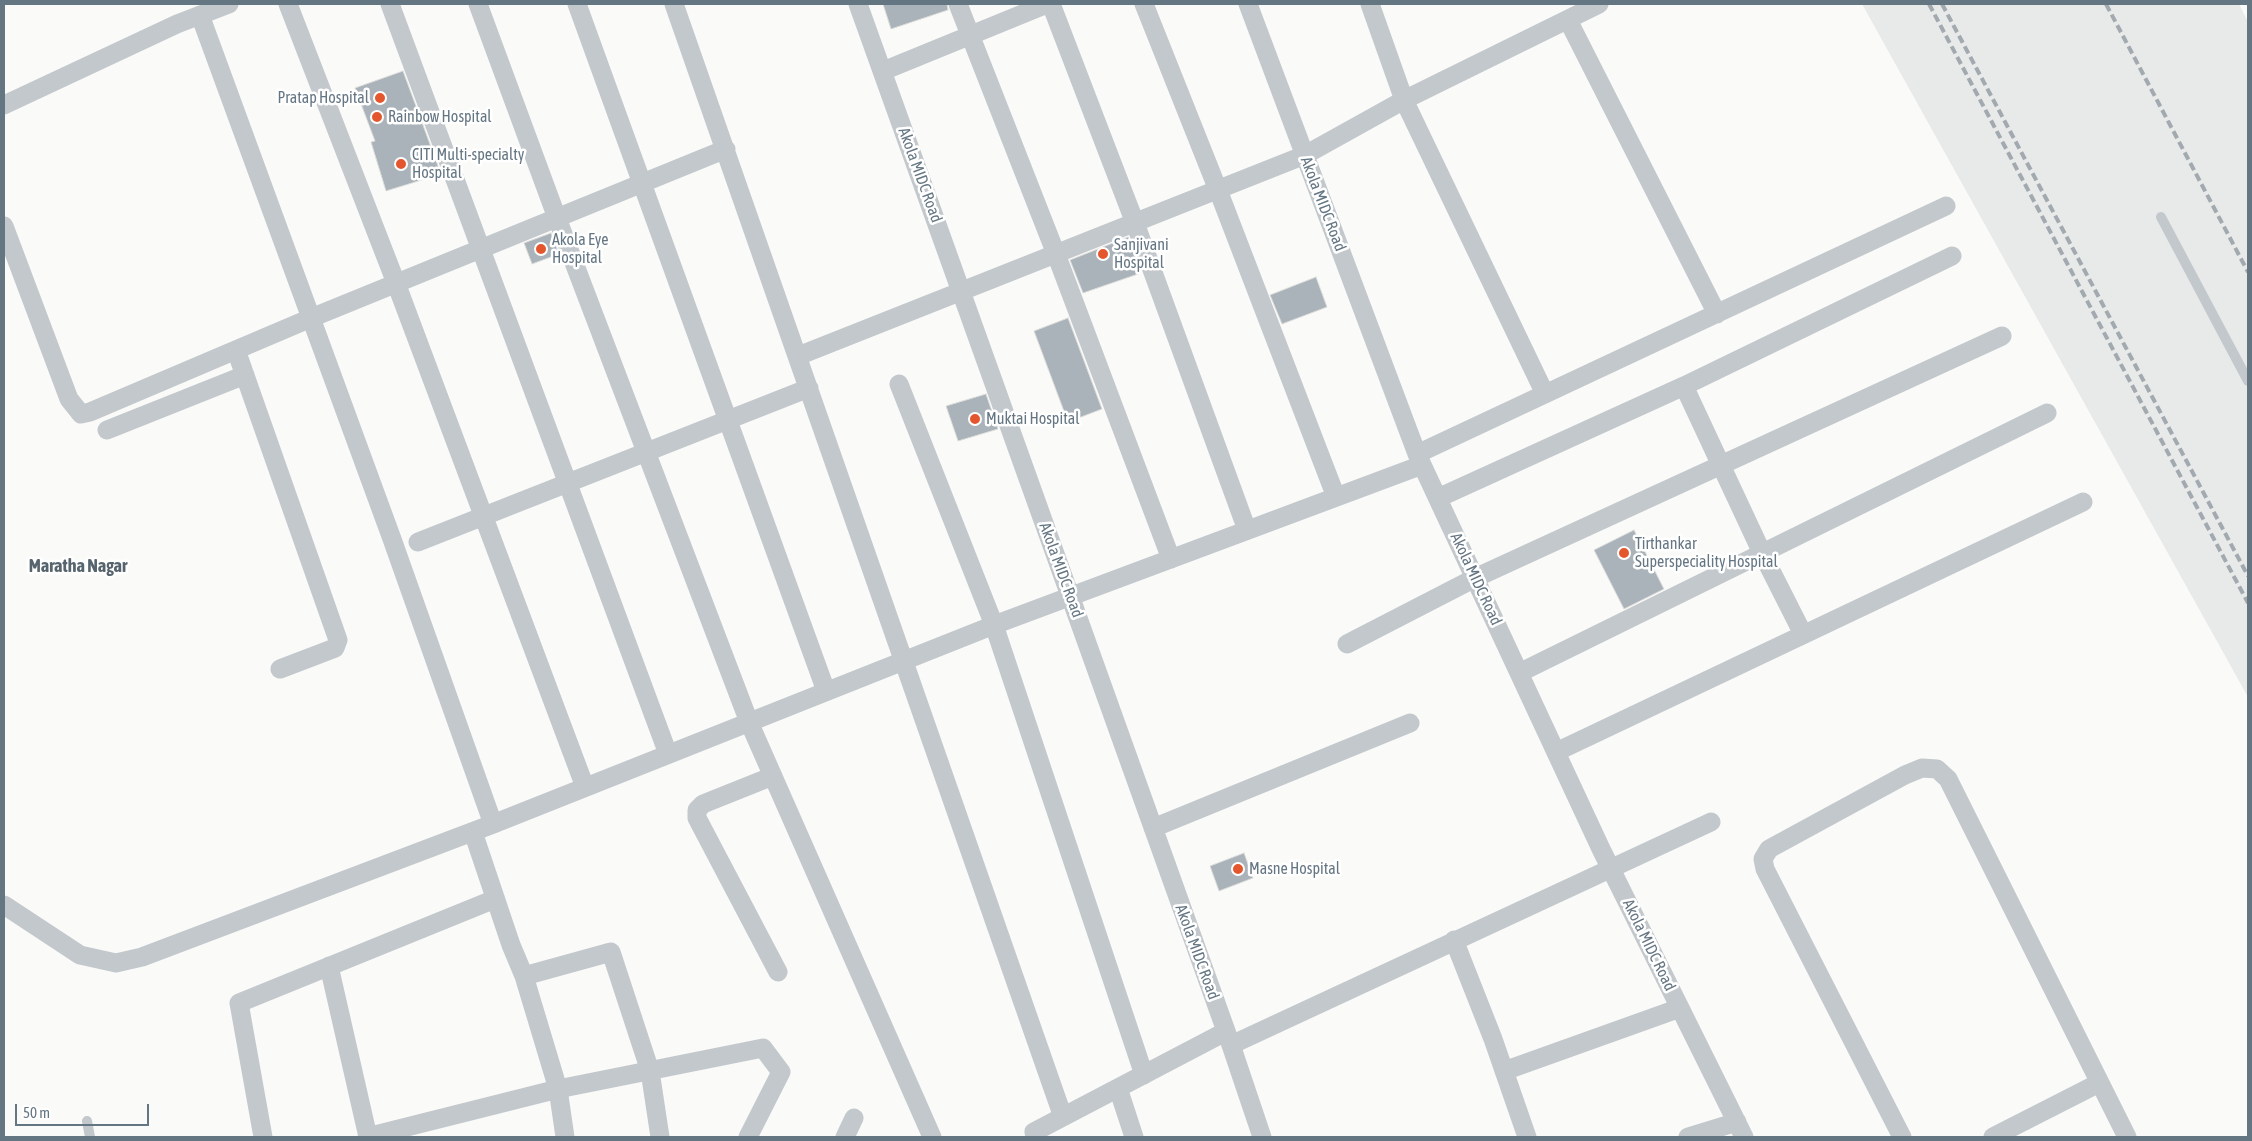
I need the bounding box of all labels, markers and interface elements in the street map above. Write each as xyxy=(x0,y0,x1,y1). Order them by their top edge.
place label: Pratap Hospital xyxy=(277,88,369,108)
marker: Pratap Hospital xyxy=(373,91,387,105)
place label: Rainbow Hospital xyxy=(388,107,492,127)
marker: Rainbow Hospital xyxy=(370,110,384,124)
street label: Akola MIDC Road xyxy=(894,125,946,225)
place label: CITI Multi-specialty Hospital xyxy=(412,145,524,183)
street label: Akola MIDC Road xyxy=(1296,154,1350,254)
marker: CITI Multi-specialty Hospital xyxy=(394,157,408,171)
place label: Akola Eye Hospital xyxy=(552,230,608,268)
place label: Sanjivani Hospital xyxy=(1114,235,1169,273)
marker: Akola Eye Hospital xyxy=(534,242,548,256)
marker: Sanjivani Hospital xyxy=(1096,247,1110,261)
place label: Muktai Hospital xyxy=(986,409,1079,429)
marker: Muktai Hospital xyxy=(968,412,982,426)
street label: Akola MIDC Road xyxy=(1035,520,1087,620)
street label: Akola MIDC Road xyxy=(1446,530,1506,628)
place label: Tirthankar Superspeciality Hospital xyxy=(1635,534,1778,572)
marker: Tirthankar Superspeciality Hospital xyxy=(1617,546,1631,560)
district label: Maratha Nagar xyxy=(29,555,127,577)
place label: Masne Hospital xyxy=(1249,859,1340,879)
marker: Masne Hospital xyxy=(1231,862,1245,876)
street label: Akola MIDC Road xyxy=(1619,896,1679,994)
street label: Akola MIDC Road xyxy=(1171,902,1223,1002)
scale bar xyxy=(18,1094,151,1126)
text: 50 m xyxy=(23,1104,50,1121)

